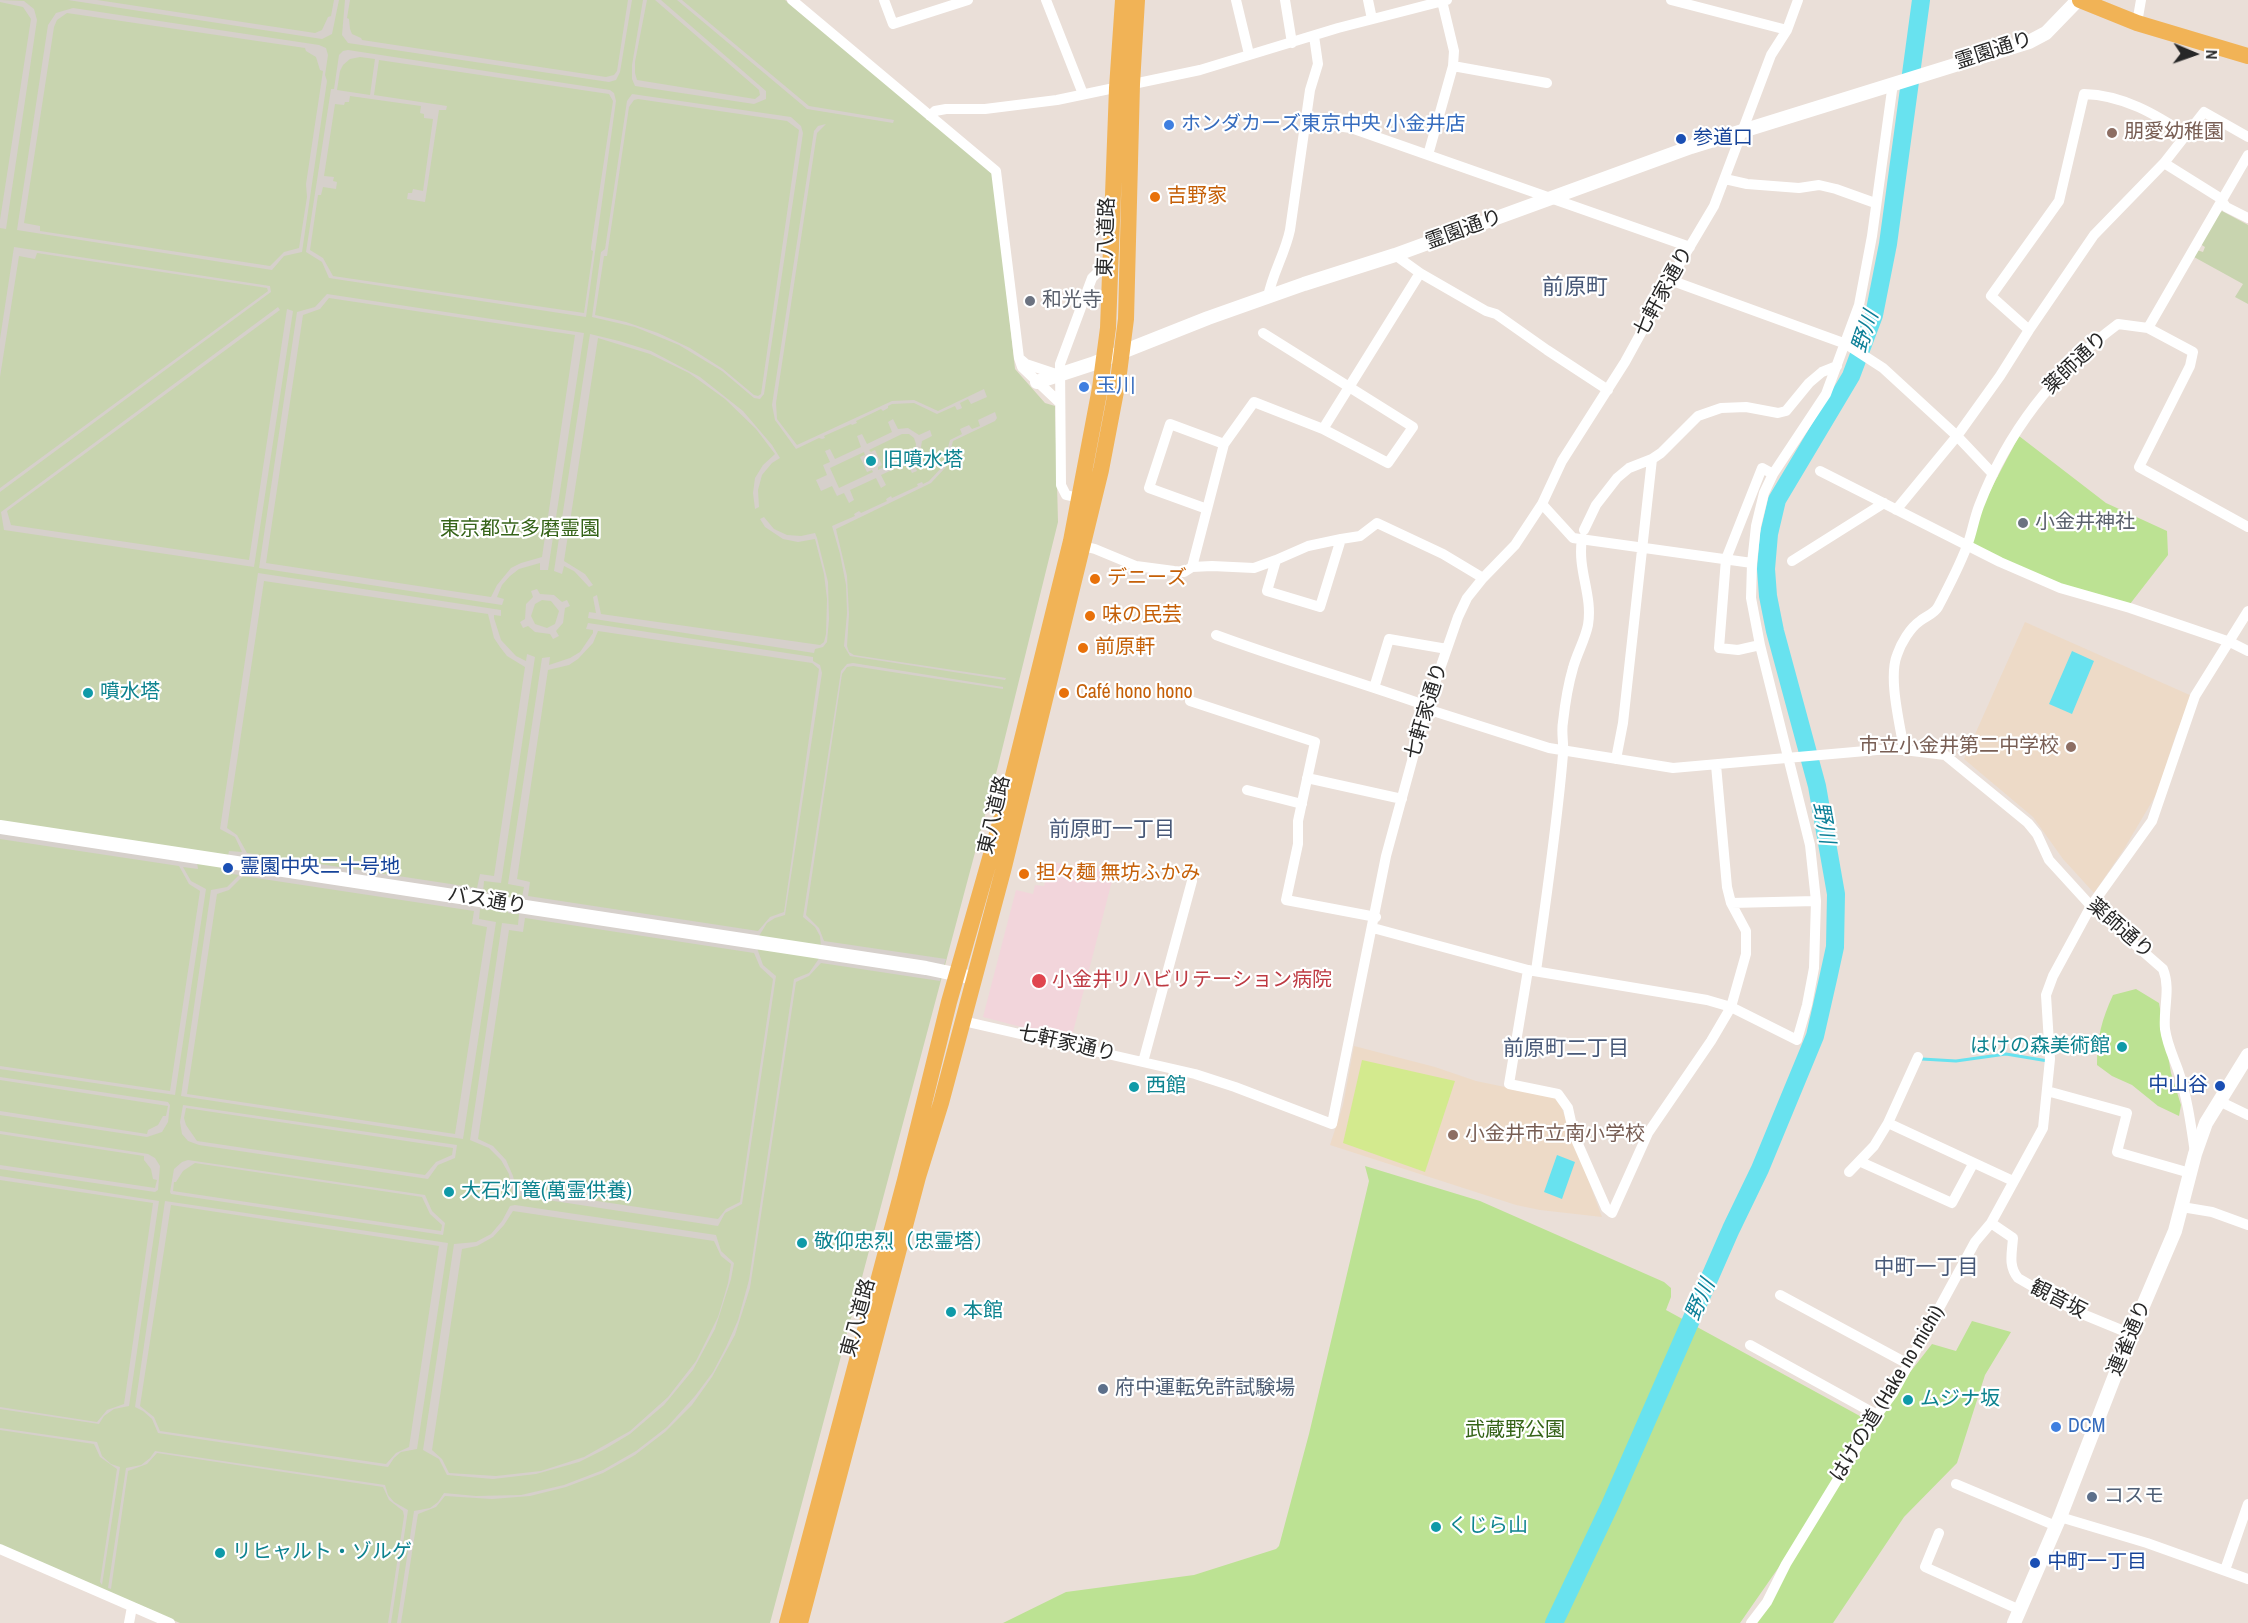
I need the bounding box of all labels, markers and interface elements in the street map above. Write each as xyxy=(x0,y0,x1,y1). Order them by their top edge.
north arrow xyxy=(2164,24,2224,84)
street label: 霊園通り xyxy=(1952,27,2036,75)
text: N xyxy=(2201,49,2223,60)
place label: ホンダカーズ東京中央 小金井店 xyxy=(1181,113,1466,137)
marker: ホンダカーズ東京中央 小金井店 xyxy=(1162,118,1176,132)
place label: 朋愛幼稚園 xyxy=(2124,121,2224,145)
marker: 朋愛幼稚園 xyxy=(2105,126,2119,140)
place label: 参道口 xyxy=(1693,127,1753,151)
marker: 参道口 xyxy=(1674,132,1688,146)
place label: 吉野家 xyxy=(1167,185,1227,209)
marker: 吉野家 xyxy=(1148,190,1162,204)
street label: 東八道路 xyxy=(1094,197,1120,277)
street label: 霊園通り xyxy=(1422,205,1506,255)
street label: 七軒家通り xyxy=(1629,242,1699,342)
district label: 前原町 xyxy=(1542,275,1608,301)
place label: 和光寺 xyxy=(1042,289,1102,313)
marker: 和光寺 xyxy=(1023,294,1037,308)
water label: 野川 xyxy=(1847,308,1885,356)
street label: 薬師通り xyxy=(2039,327,2113,399)
place label: 玉川 xyxy=(1096,375,1136,399)
marker: 玉川 xyxy=(1077,380,1091,394)
place label: 旧噴水塔 xyxy=(883,449,963,473)
marker: 旧噴水塔 xyxy=(864,454,878,468)
place label: 小金井神社 xyxy=(2035,511,2135,535)
marker: 小金井神社 xyxy=(2016,516,2030,530)
park label: 東京都立多磨霊園 xyxy=(440,518,600,542)
place label: デニーズ xyxy=(1107,567,1187,591)
marker: デニーズ xyxy=(1088,572,1102,586)
place label: 味の民芸 xyxy=(1102,604,1182,628)
marker: 味の民芸 xyxy=(1083,609,1097,623)
place label: 前原軒 xyxy=(1095,636,1155,660)
marker: 前原軒 xyxy=(1076,641,1090,655)
street label: 七軒家通り xyxy=(1401,660,1453,762)
place label: 噴水塔 xyxy=(100,681,160,705)
place label: Café hono hono xyxy=(1076,681,1193,705)
marker: 噴水塔 xyxy=(81,686,95,700)
marker: Café hono hono xyxy=(1057,686,1071,700)
place label: 市立小金井第二中学校 xyxy=(1859,735,2059,759)
marker: 市立小金井第二中学校 xyxy=(2064,740,2078,754)
street label: 東八道路 xyxy=(974,773,1016,857)
water label: 野川 xyxy=(1807,800,1839,846)
district label: 前原町一丁目 xyxy=(1049,817,1175,843)
place label: 霊園中央二十号地 xyxy=(240,856,400,880)
marker: 霊園中央二十号地 xyxy=(221,861,235,875)
place label: 担々麺 無坊ふかみ xyxy=(1036,862,1201,886)
marker: 担々麺 無坊ふかみ xyxy=(1017,867,1031,881)
street label: バス通り xyxy=(446,883,528,919)
street label: 薬師通り xyxy=(2082,894,2158,964)
place label: 小金井リハビリテーション病院 xyxy=(1052,969,1332,993)
marker: 小金井リハビリテーション病院 xyxy=(1030,972,1048,990)
street label: 七軒家通り xyxy=(1016,1021,1118,1067)
place label: はけの森美術館 xyxy=(1970,1035,2110,1059)
district label: 前原町二丁目 xyxy=(1503,1036,1629,1062)
marker: はけの森美術館 xyxy=(2115,1040,2129,1054)
place label: 中山谷 xyxy=(2148,1074,2208,1098)
place label: 西館 xyxy=(1146,1075,1186,1099)
marker: 中山谷 xyxy=(2213,1079,2227,1093)
marker: 西館 xyxy=(1127,1080,1141,1094)
place label: 小金井市立南小学校 xyxy=(1465,1123,1645,1147)
marker: 小金井市立南小学校 xyxy=(1446,1128,1460,1142)
place label: 大石灯篭(萬霊供養) xyxy=(461,1180,632,1204)
marker: 大石灯篭(萬霊供養) xyxy=(442,1185,456,1199)
place label: 敬仰忠烈（忠霊塔） xyxy=(814,1231,994,1255)
marker: 敬仰忠烈（忠霊塔） xyxy=(795,1236,809,1250)
district label: 中町一丁目 xyxy=(1874,1255,1978,1281)
street label: 東八道路 xyxy=(837,1276,881,1360)
water label: 野川 xyxy=(1681,1276,1721,1324)
street label: 観音坂 xyxy=(2026,1276,2090,1324)
street label: 連雀通り xyxy=(2103,1296,2157,1380)
place label: 本館 xyxy=(963,1300,1003,1324)
street label: はけの道 (Hake no michi) xyxy=(1826,1302,1950,1486)
marker: 本館 xyxy=(944,1305,958,1319)
place label: 府中運転免許試験場 xyxy=(1115,1377,1295,1401)
marker: 府中運転免許試験場 xyxy=(1096,1382,1110,1396)
place label: ムジナ坂 xyxy=(1920,1388,2000,1412)
marker: ムジナ坂 xyxy=(1901,1393,1915,1407)
place label: DCM xyxy=(2068,1415,2105,1439)
park label: 武蔵野公園 xyxy=(1465,1419,1565,1443)
marker: DCM xyxy=(2049,1420,2063,1434)
place label: コスモ xyxy=(2104,1485,2164,1509)
marker: コスモ xyxy=(2085,1490,2099,1504)
place label: くじら山 xyxy=(1448,1515,1528,1539)
marker: くじら山 xyxy=(1429,1520,1443,1534)
place label: リヒャルト・ゾルゲ xyxy=(232,1541,412,1565)
marker: リヒャルト・ゾルゲ xyxy=(213,1546,227,1560)
place label: 中町一丁目 xyxy=(2047,1551,2147,1575)
marker: 中町一丁目 xyxy=(2028,1556,2042,1570)

